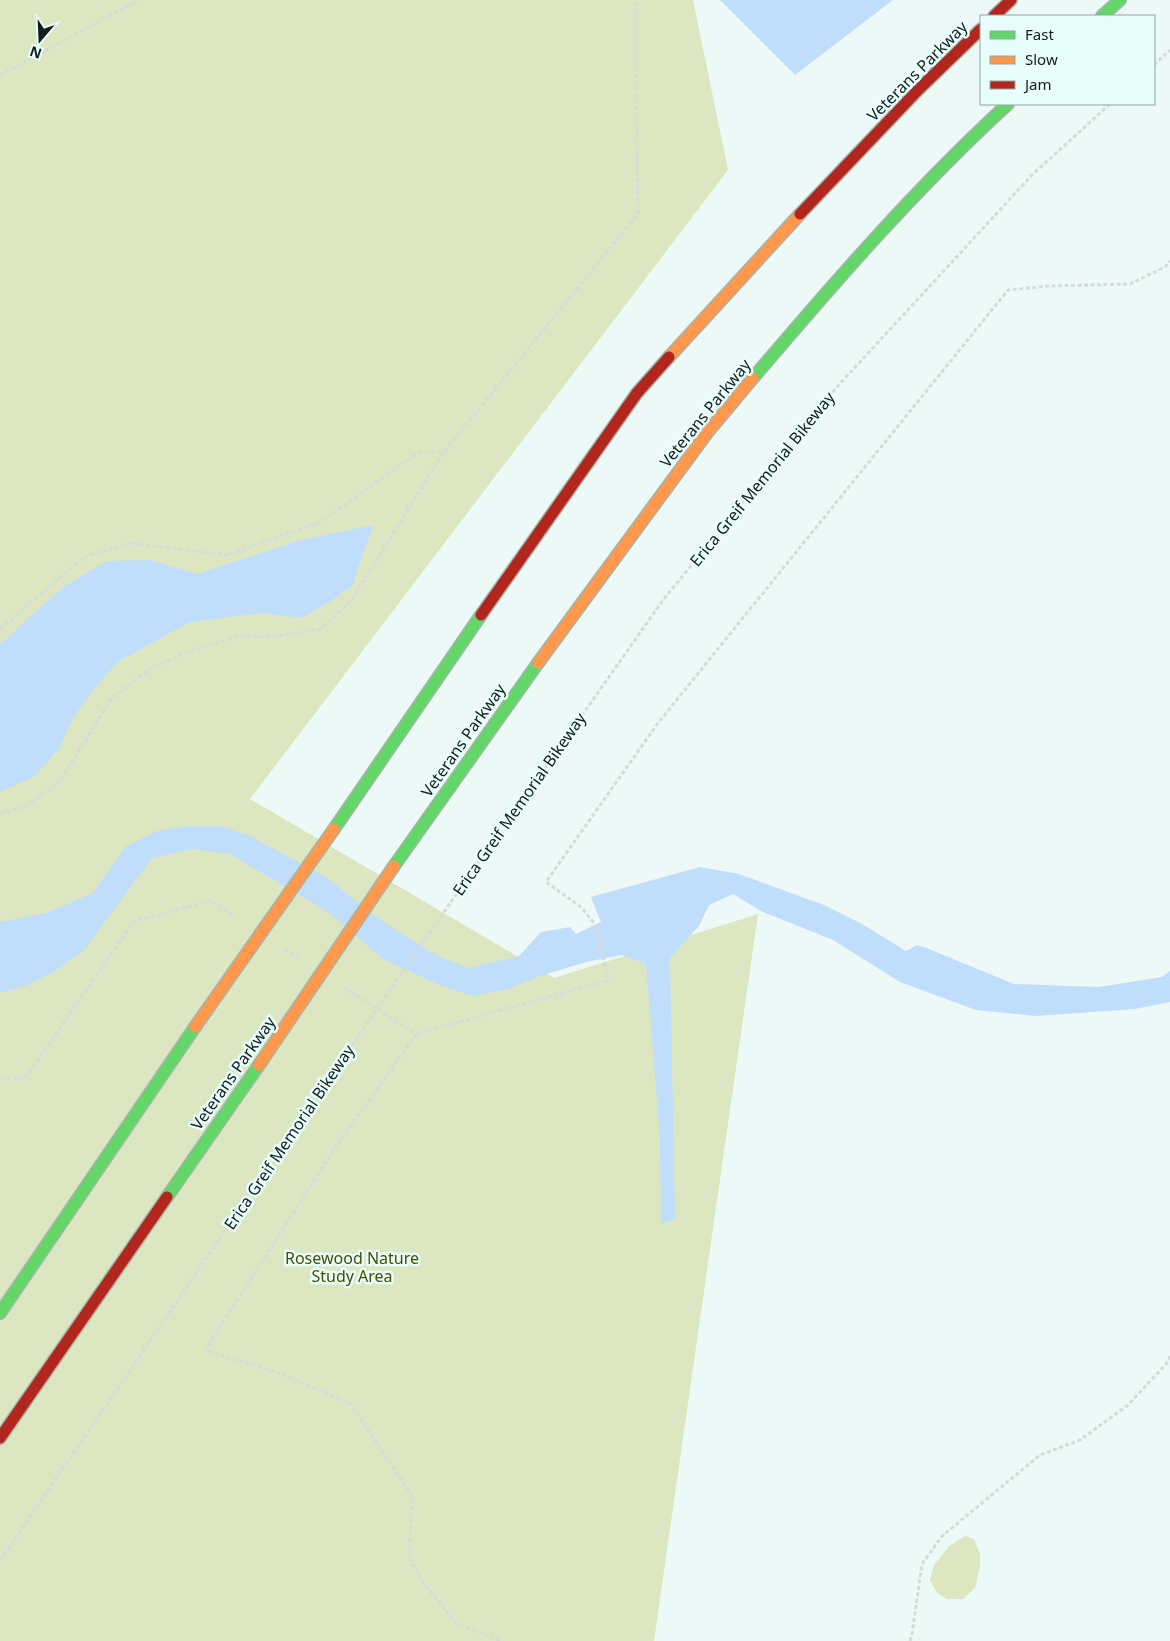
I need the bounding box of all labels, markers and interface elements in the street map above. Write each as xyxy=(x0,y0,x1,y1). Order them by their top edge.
north arrow xyxy=(15,15,65,65)
street label: Veterans Parkway xyxy=(862,15,973,126)
legend xyxy=(980,15,1155,105)
text: Fast xyxy=(1025,24,1054,44)
text: N xyxy=(27,42,44,64)
text: Slow xyxy=(1025,49,1058,69)
text: Jam xyxy=(1023,74,1052,94)
street label: Veterans Parkway xyxy=(654,354,756,472)
street label: Erica Greif Memorial Bikeway xyxy=(685,386,840,571)
street label: Veterans Parkway xyxy=(416,678,511,801)
street label: Erica Greif Memorial Bikeway xyxy=(447,707,591,900)
street label: Veterans Parkway xyxy=(186,1011,281,1134)
street label: Erica Greif Memorial Bikeway xyxy=(219,1039,360,1234)
park label: Rosewood Nature Study Area xyxy=(285,1247,419,1287)

